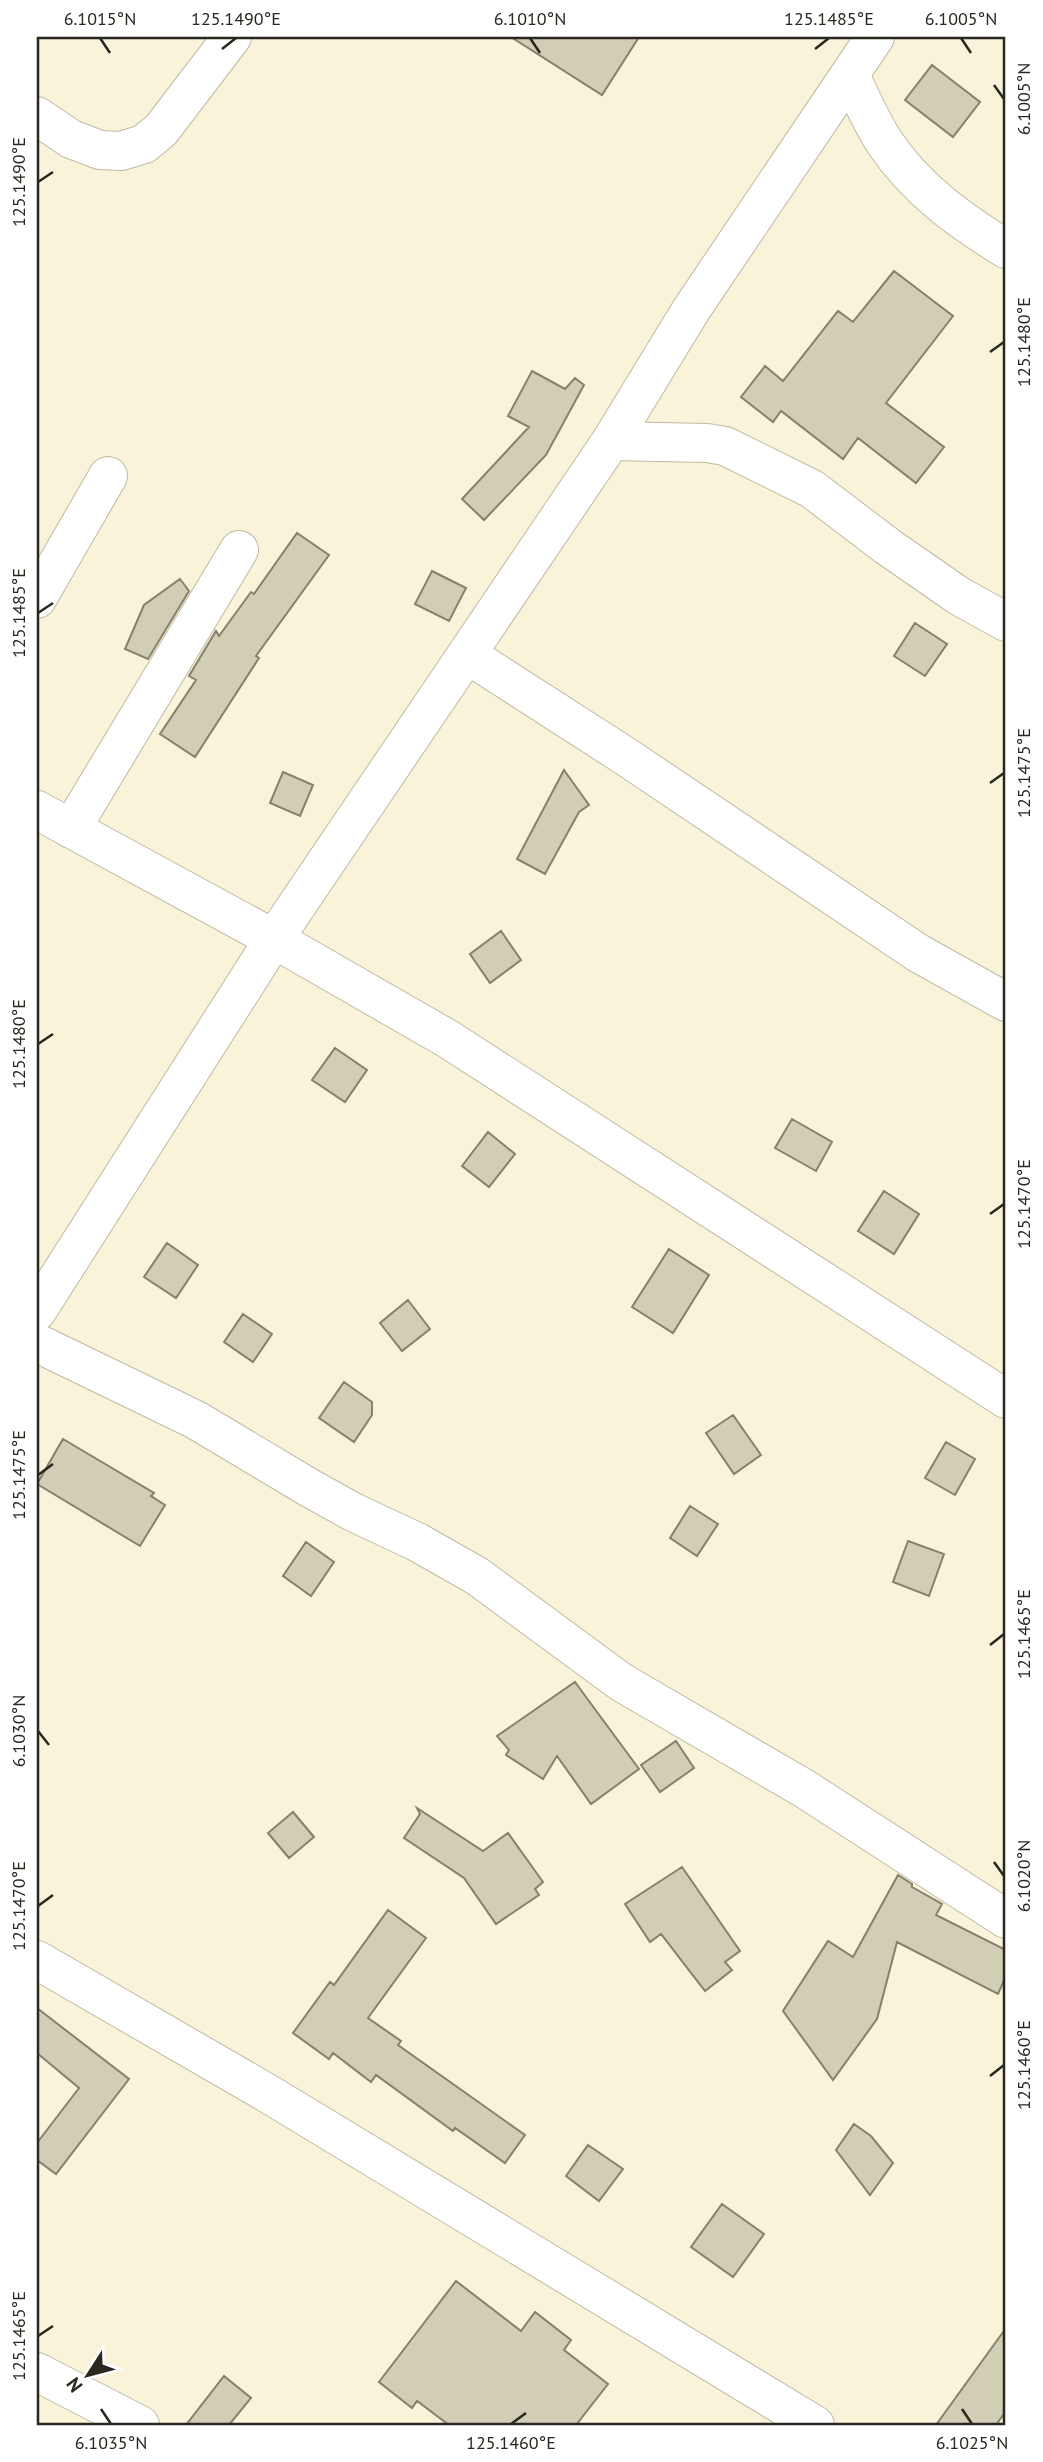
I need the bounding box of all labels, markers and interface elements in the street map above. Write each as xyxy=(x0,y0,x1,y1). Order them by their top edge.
text: 6.1015°N xyxy=(64,7,136,30)
text: 125.1490°E xyxy=(191,7,281,30)
text: 6.1010°N xyxy=(494,7,566,30)
text: 125.1485°E xyxy=(784,7,874,30)
text: 6.1005°N xyxy=(925,7,997,30)
text: 6.1005°N xyxy=(1012,63,1035,135)
text: 125.1490°E xyxy=(7,137,30,227)
text: 125.1480°E xyxy=(1012,297,1035,387)
text: 125.1485°E xyxy=(7,568,30,658)
text: 125.1475°E xyxy=(1012,728,1035,818)
text: 125.1480°E xyxy=(7,999,30,1089)
text: 125.1470°E xyxy=(1012,1159,1035,1249)
text: 125.1475°E xyxy=(7,1430,30,1520)
text: 125.1465°E xyxy=(1012,1589,1035,1679)
text: 6.1030°N xyxy=(7,1695,30,1767)
text: 6.1020°N xyxy=(1012,1840,1035,1912)
text: 125.1470°E xyxy=(7,1861,30,1951)
text: 125.1460°E xyxy=(1012,2020,1035,2110)
text: 125.1465°E xyxy=(7,2291,30,2381)
north arrow xyxy=(52,2340,122,2410)
text: N xyxy=(61,2373,88,2397)
text: 6.1035°N xyxy=(75,2431,147,2454)
text: 125.1460°E xyxy=(466,2431,556,2454)
text: 6.1025°N xyxy=(936,2431,1008,2454)

